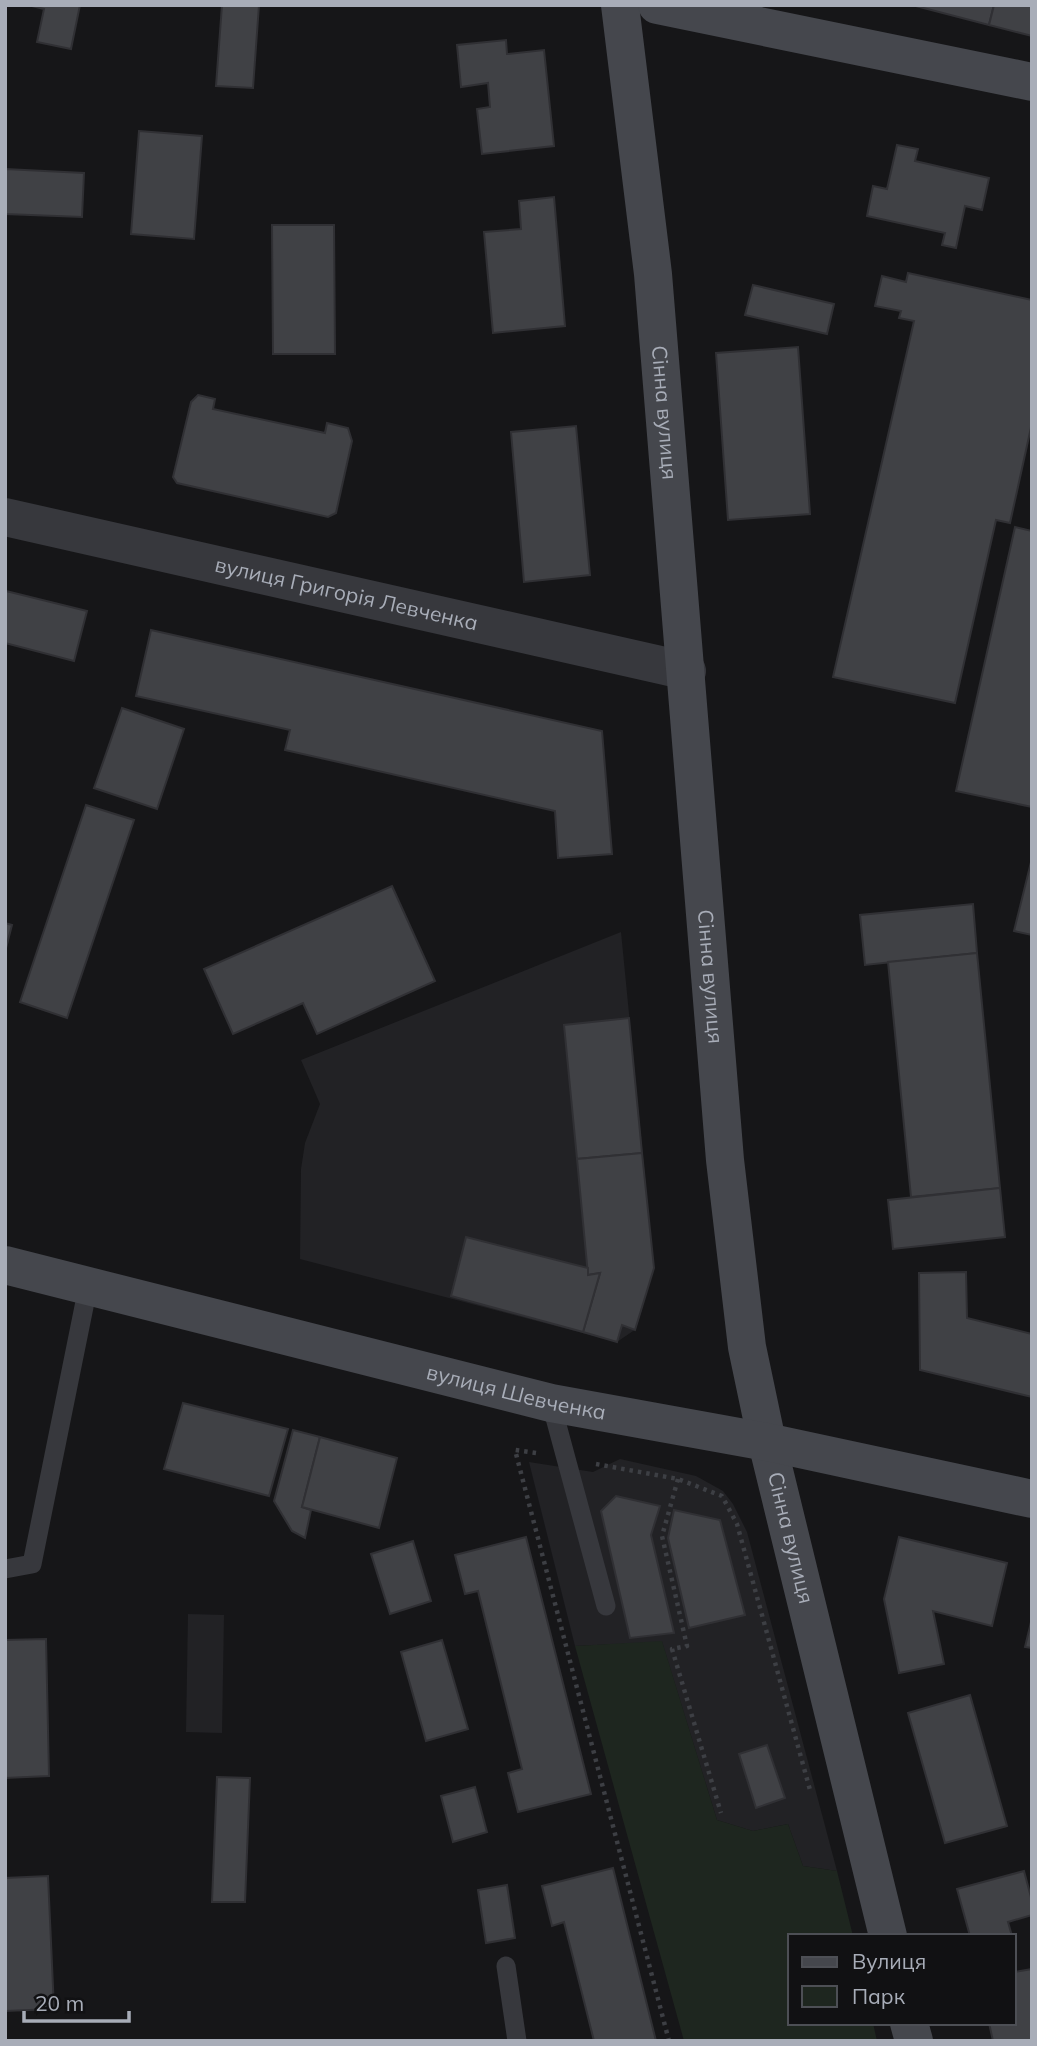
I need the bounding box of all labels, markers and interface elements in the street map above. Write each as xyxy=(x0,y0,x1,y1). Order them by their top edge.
street label: Сінна вулиця xyxy=(647,344,684,481)
street label: вулиця Григорія Левченка xyxy=(213,551,481,635)
street label: Сінна вулиця xyxy=(693,908,730,1045)
street label: вулиця Шевченка xyxy=(424,1358,608,1425)
street label: Сінна вулиця xyxy=(763,1469,820,1606)
legend xyxy=(788,1934,1016,2025)
text: Вулиця xyxy=(852,1948,926,1974)
scale bar xyxy=(24,1980,130,2024)
text: Парк xyxy=(852,1983,906,2009)
text: 20 m xyxy=(35,1990,84,2016)

